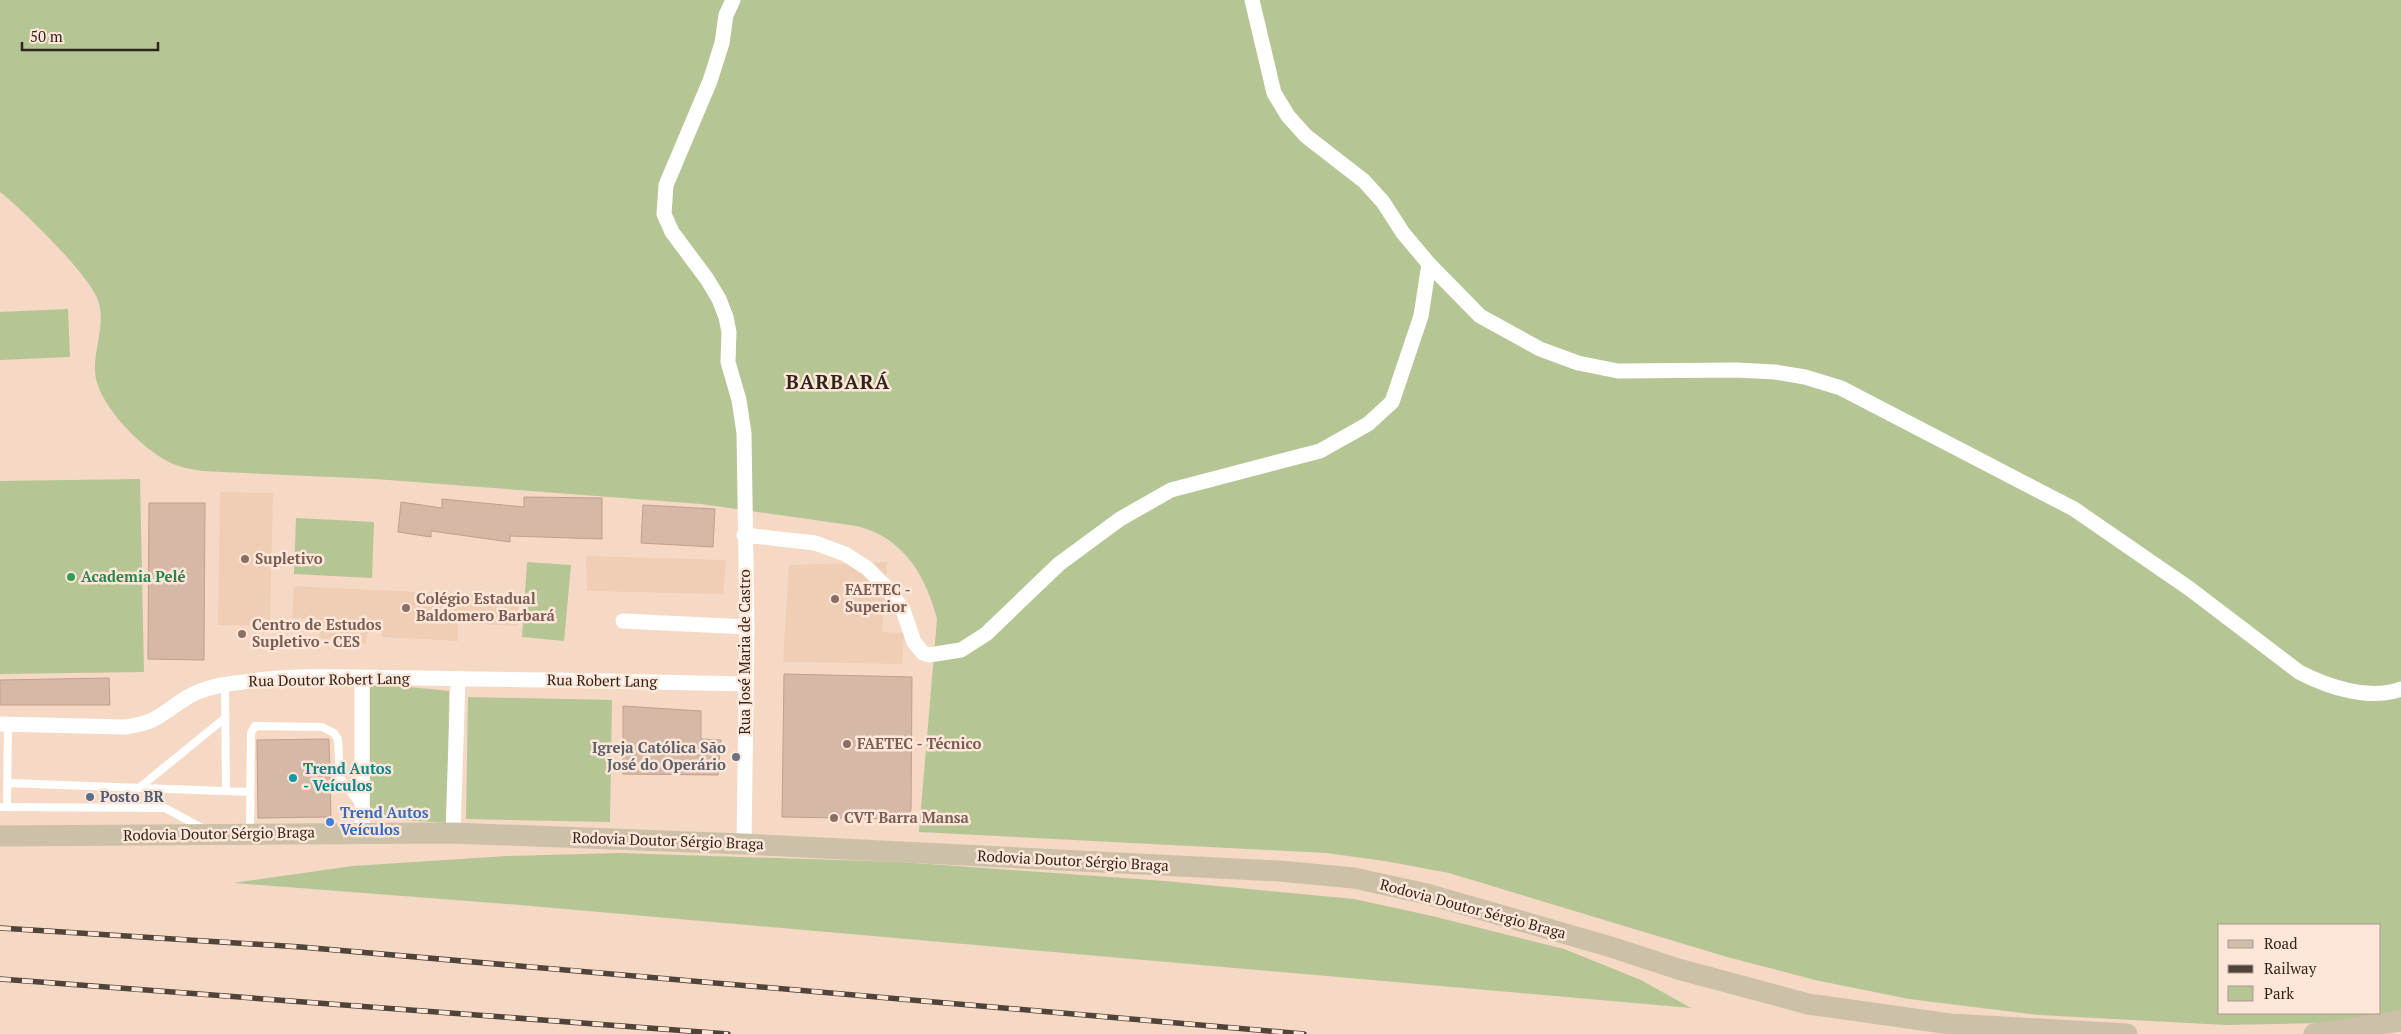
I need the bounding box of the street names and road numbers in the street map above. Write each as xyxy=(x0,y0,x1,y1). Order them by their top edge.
street label: Rua José Maria de Castro xyxy=(734,569,754,735)
street label: Rua Doutor Robert Lang xyxy=(248,668,411,690)
street label: Rua Robert Lang xyxy=(547,669,658,691)
street label: Rodovia Doutor Sérgio Braga xyxy=(123,821,315,845)
street label: Rodovia Doutor Sérgio Braga xyxy=(572,827,765,853)
street label: Rodovia Doutor Sérgio Braga xyxy=(977,845,1170,875)
street label: Rodovia Doutor Sérgio Braga xyxy=(1378,874,1569,943)

